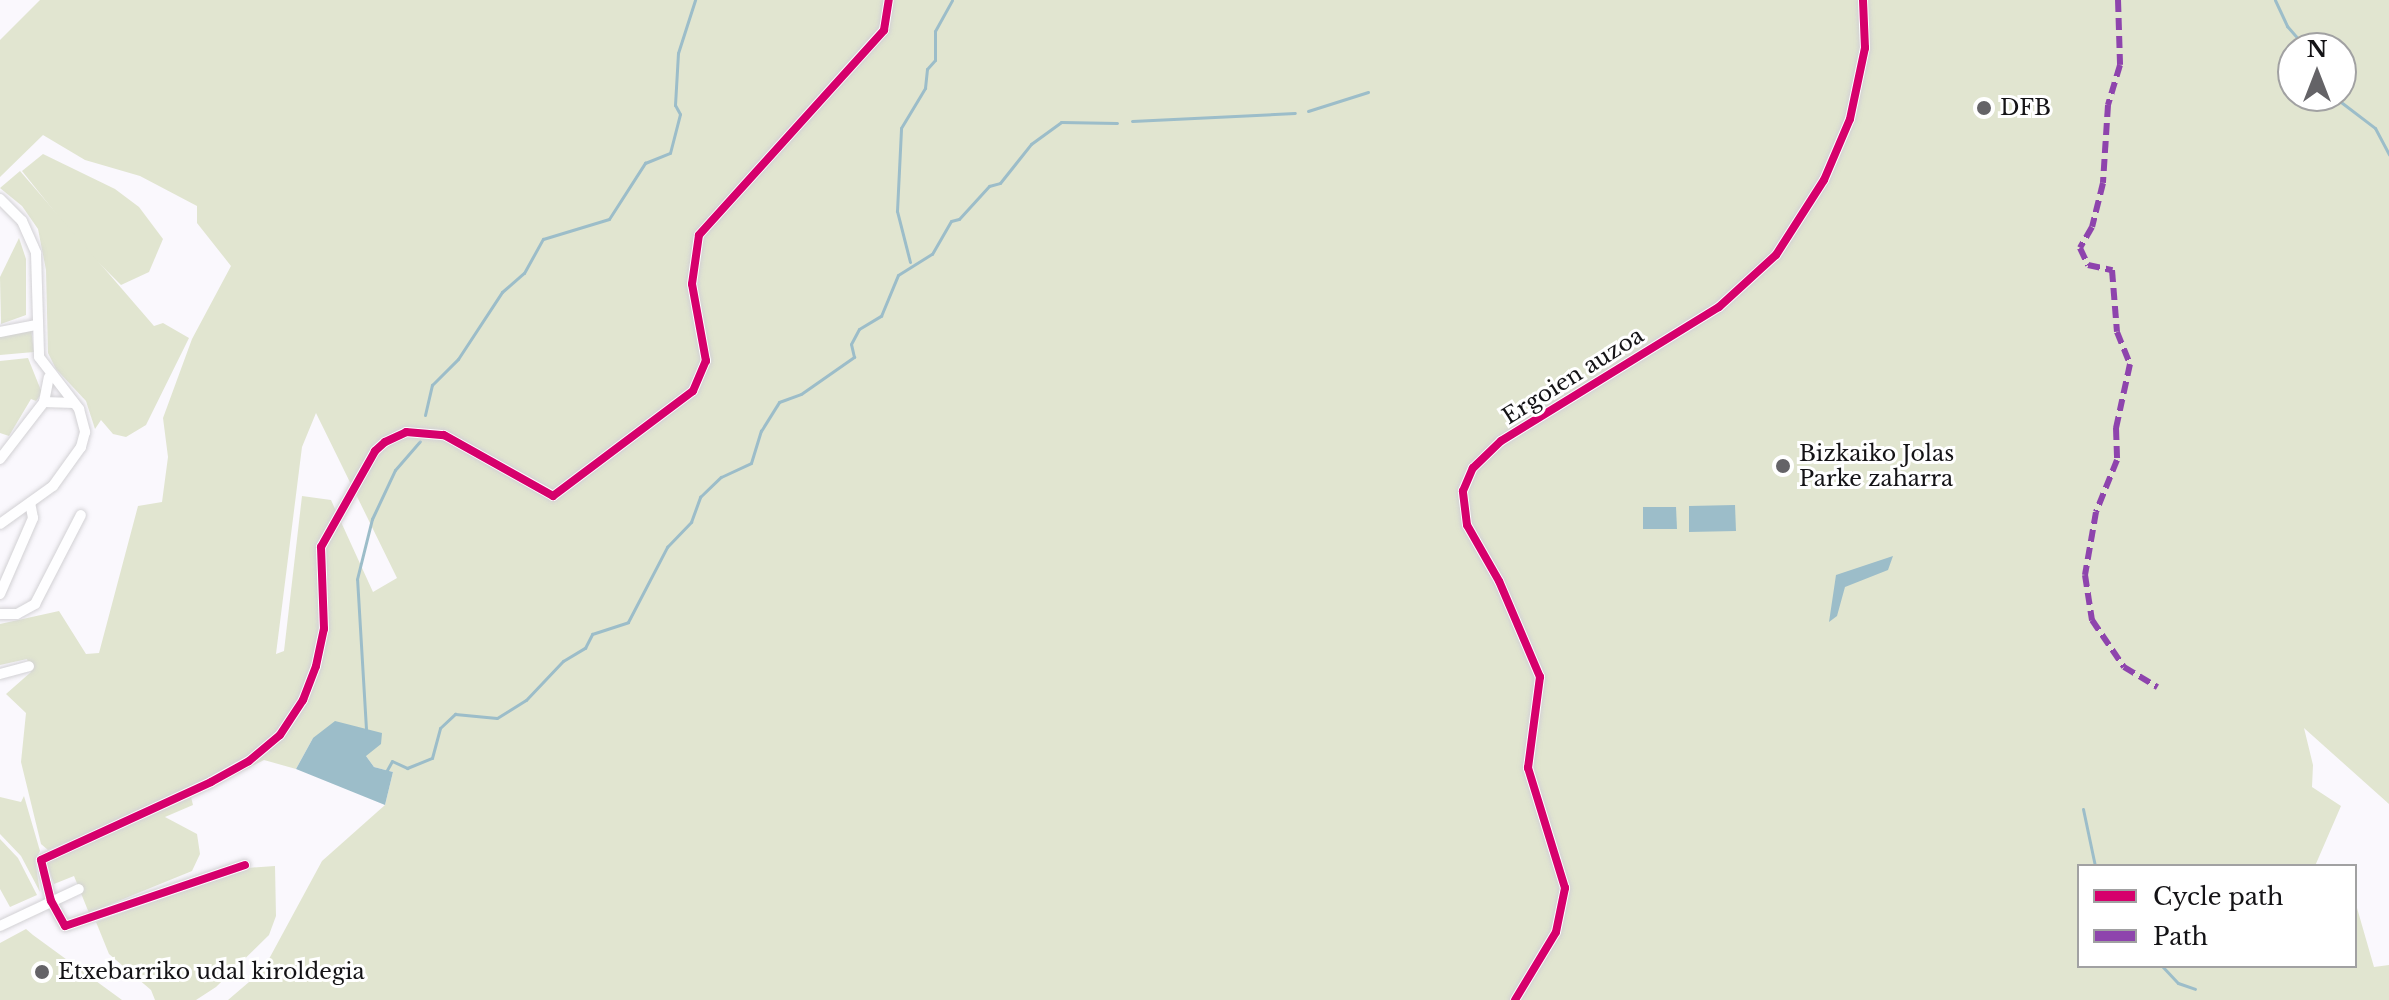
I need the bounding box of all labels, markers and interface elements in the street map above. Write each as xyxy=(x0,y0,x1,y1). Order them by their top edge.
north arrow xyxy=(2277,32,2357,112)
text: N xyxy=(2307,36,2327,63)
place label: DFB xyxy=(2000,95,2051,121)
marker: DFB xyxy=(1975,99,1993,117)
street label: Ergoien auzoa xyxy=(1498,322,1648,430)
place label: Bizkaiko Jolas Parke zaharra xyxy=(1799,440,1954,492)
marker: Bizkaiko Jolas Parke zaharra xyxy=(1774,457,1792,475)
legend xyxy=(2077,864,2357,968)
text: Cycle path xyxy=(2153,882,2284,911)
text: Path xyxy=(2153,922,2208,951)
place label: Etxebarriko udal kiroldegia xyxy=(58,959,365,985)
marker: Etxebarriko udal kiroldegia xyxy=(33,963,51,981)

